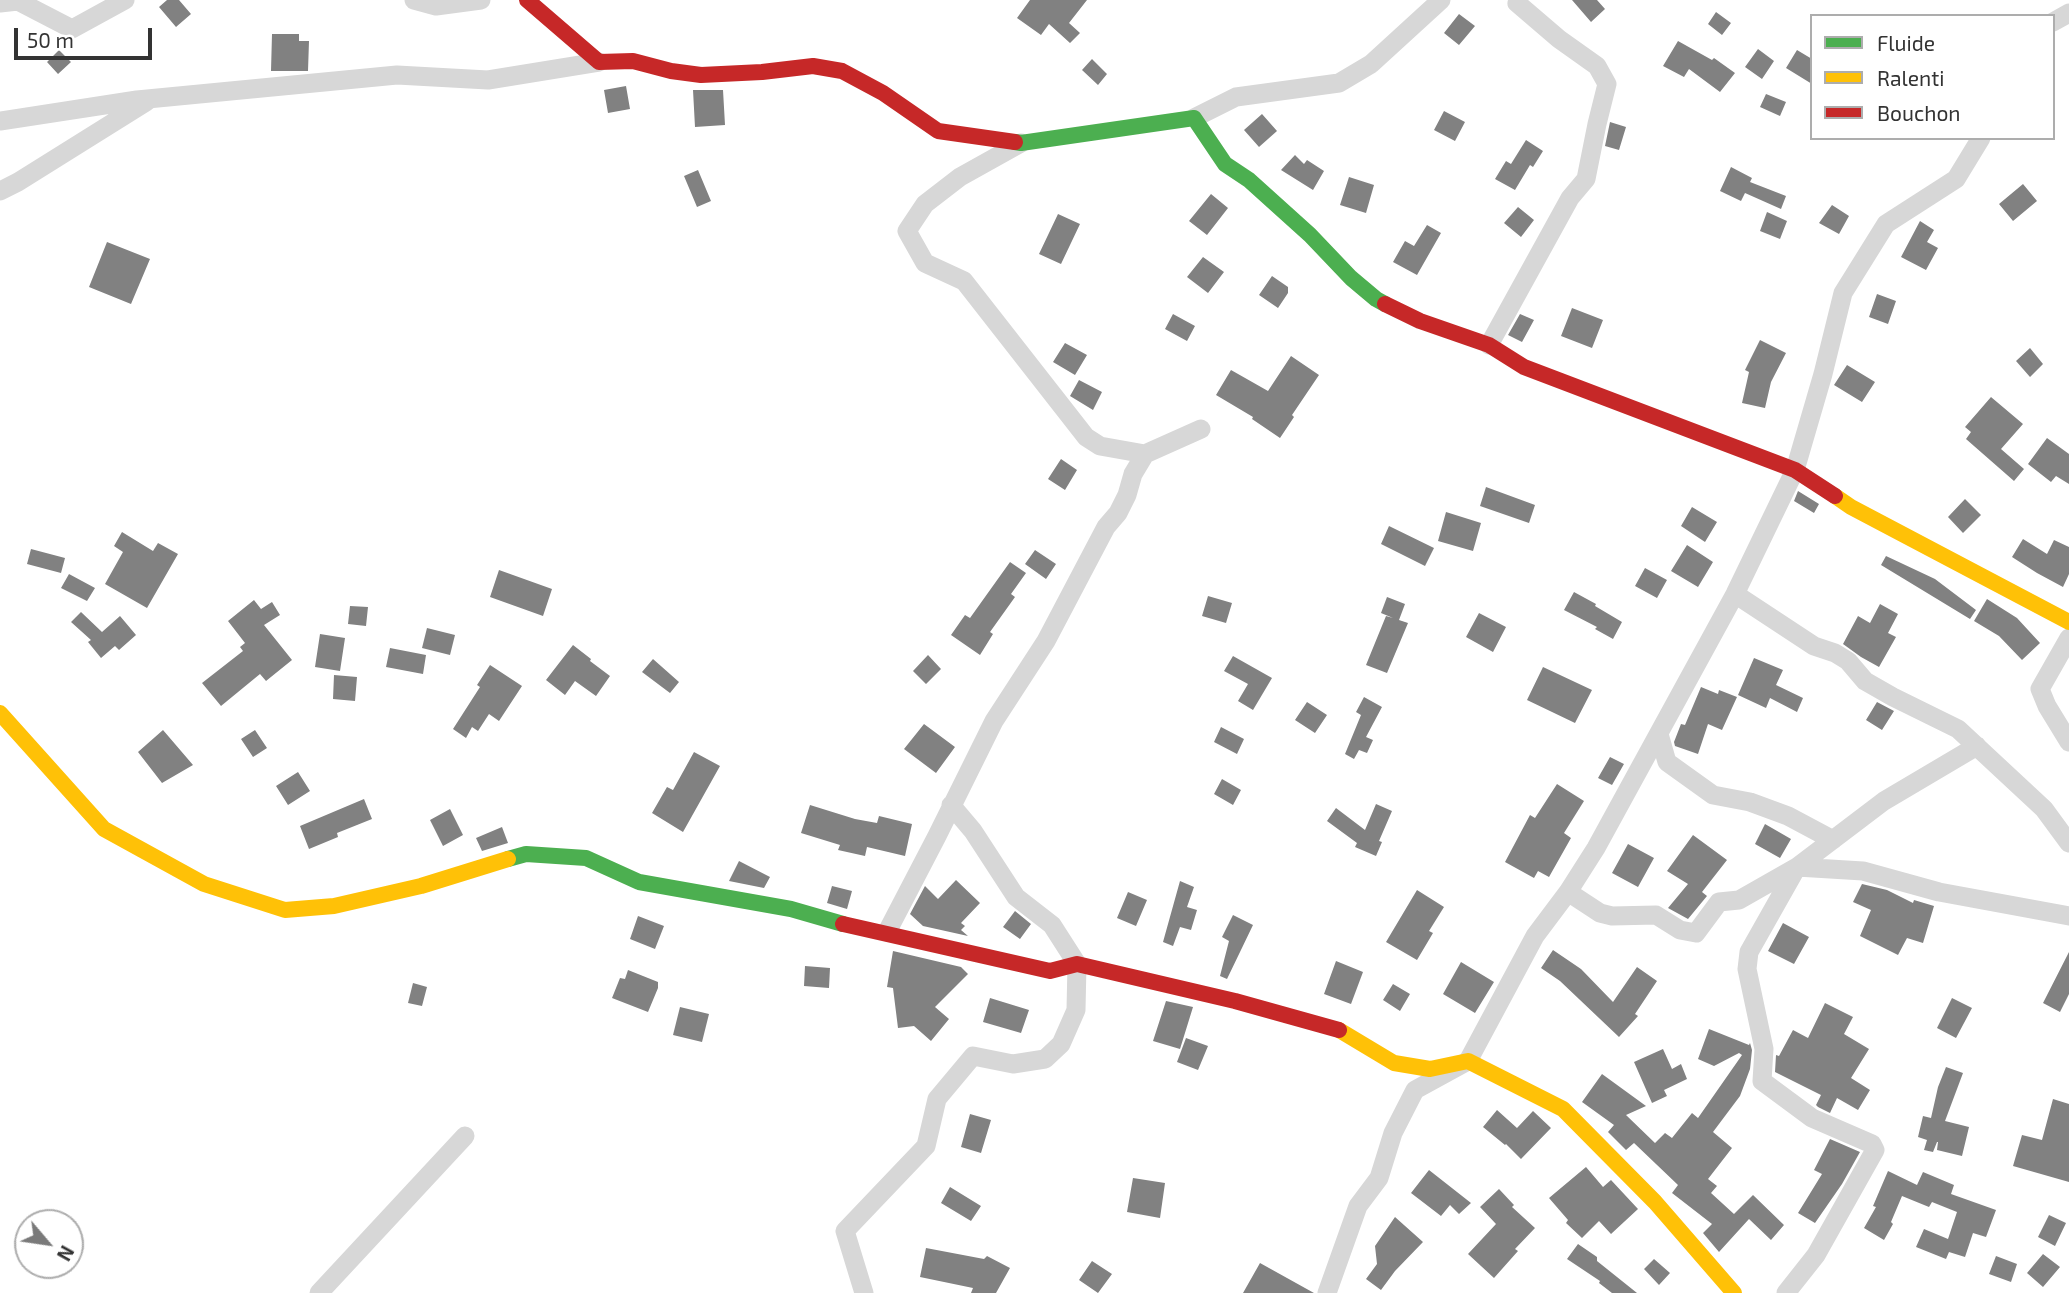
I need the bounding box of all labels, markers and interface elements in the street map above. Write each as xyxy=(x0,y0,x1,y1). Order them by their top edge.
scale bar xyxy=(18,14,156,58)
legend xyxy=(1810,14,2055,140)
text: 50 m xyxy=(27,27,74,52)
text: Fluide xyxy=(1877,30,1935,55)
text: Ralenti xyxy=(1877,65,1944,90)
text: Bouchon xyxy=(1877,100,1961,125)
north arrow xyxy=(14,1209,84,1279)
text: N xyxy=(53,1242,79,1265)

